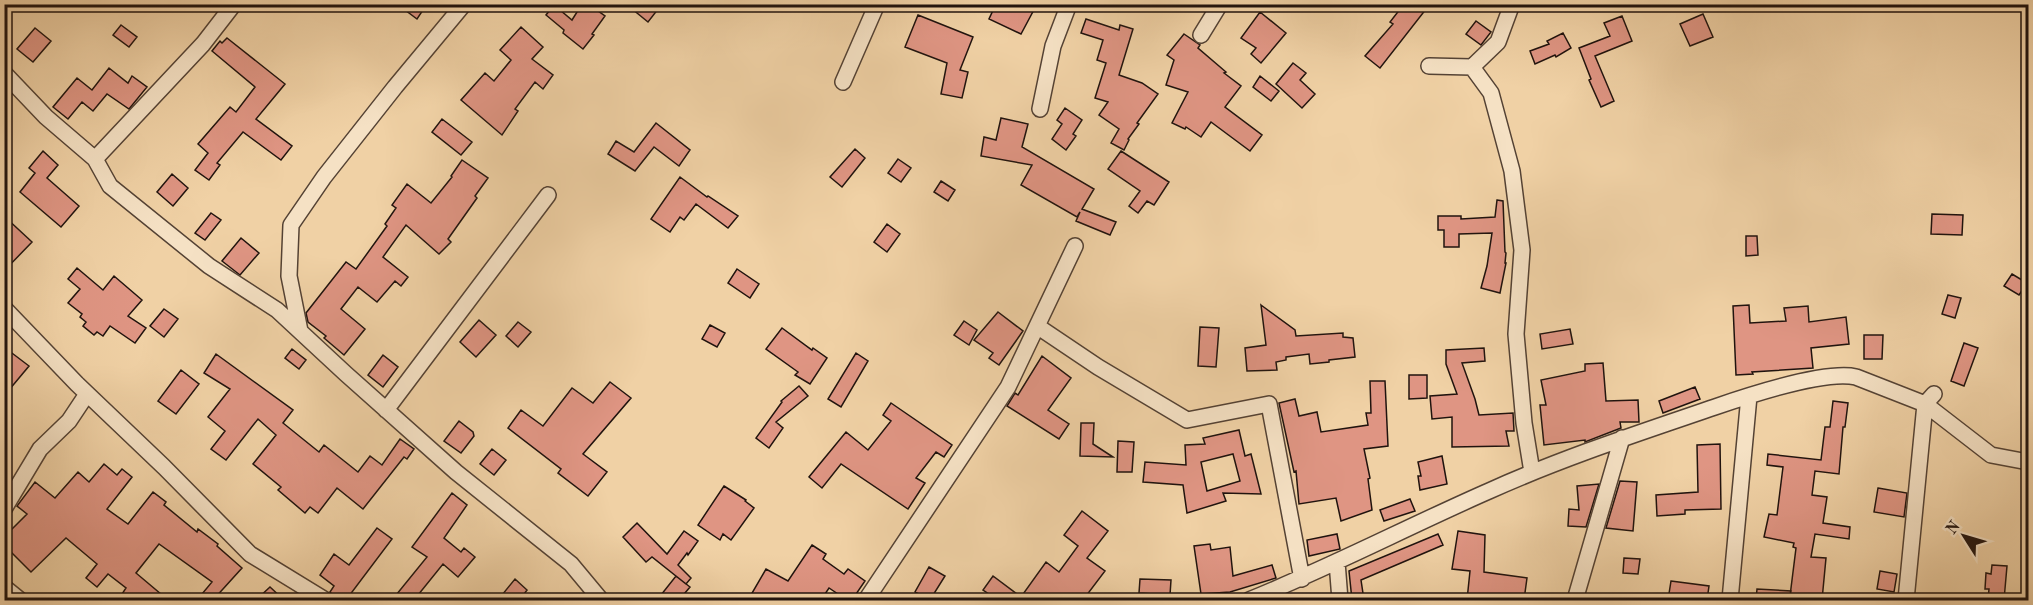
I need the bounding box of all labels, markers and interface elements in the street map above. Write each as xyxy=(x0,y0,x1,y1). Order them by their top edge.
north arrow xyxy=(1934,506,1994,566)
text: N xyxy=(1944,518,1964,538)

